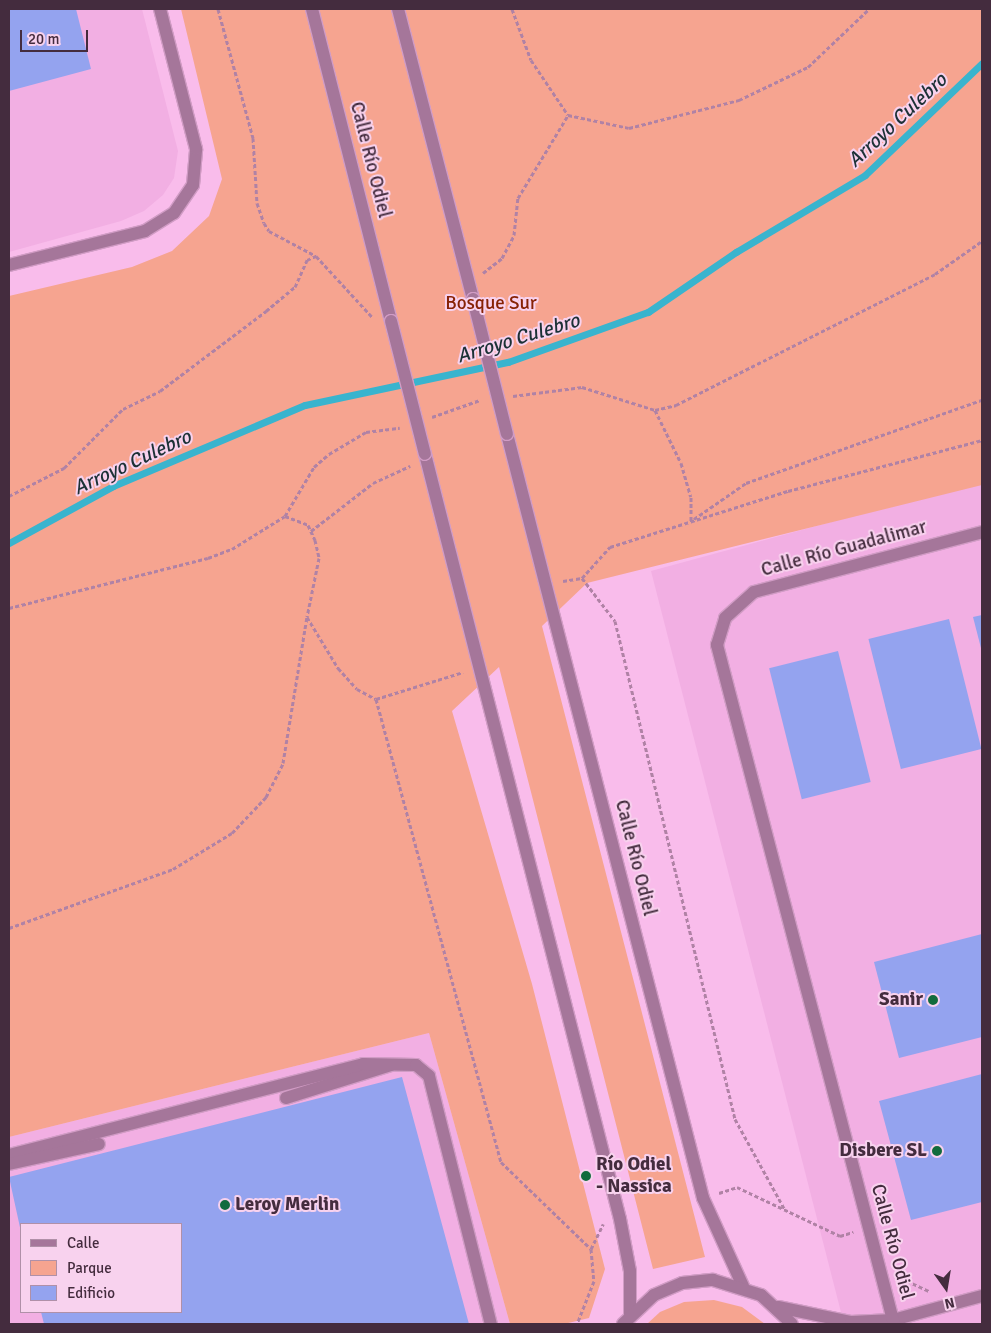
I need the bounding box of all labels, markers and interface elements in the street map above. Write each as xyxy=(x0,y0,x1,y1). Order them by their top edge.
scale bar xyxy=(22,20,90,52)
text: 20 m xyxy=(28,30,59,48)
water label: Arroyo Culebro xyxy=(842,68,952,172)
street label: Calle Río Odiel xyxy=(345,100,395,220)
park label: Bosque Sur xyxy=(445,293,537,315)
water label: Arroyo Culebro xyxy=(454,308,582,368)
water label: Arroyo Culebro xyxy=(69,424,195,500)
street label: Calle Río Guadalimar xyxy=(759,516,929,582)
street label: Calle Río Odiel xyxy=(610,798,660,918)
place label: Sanir xyxy=(879,989,923,1011)
marker: Sanir xyxy=(927,994,939,1006)
place label: Disbere SL xyxy=(839,1140,927,1162)
marker: Disbere SL xyxy=(931,1145,943,1157)
place label: Río Odiel - Nassica xyxy=(596,1154,672,1198)
marker: Río Odiel - Nassica xyxy=(580,1170,592,1182)
street label: Calle Río Odiel xyxy=(866,1182,918,1302)
place label: Leroy Merlin xyxy=(235,1194,339,1216)
marker: Leroy Merlin xyxy=(219,1199,231,1211)
legend xyxy=(20,1223,182,1313)
text: Calle xyxy=(67,1234,100,1252)
text: Parque xyxy=(67,1259,112,1277)
north arrow xyxy=(921,1263,971,1313)
text: Edificio xyxy=(67,1284,115,1302)
text: N xyxy=(943,1294,956,1312)

